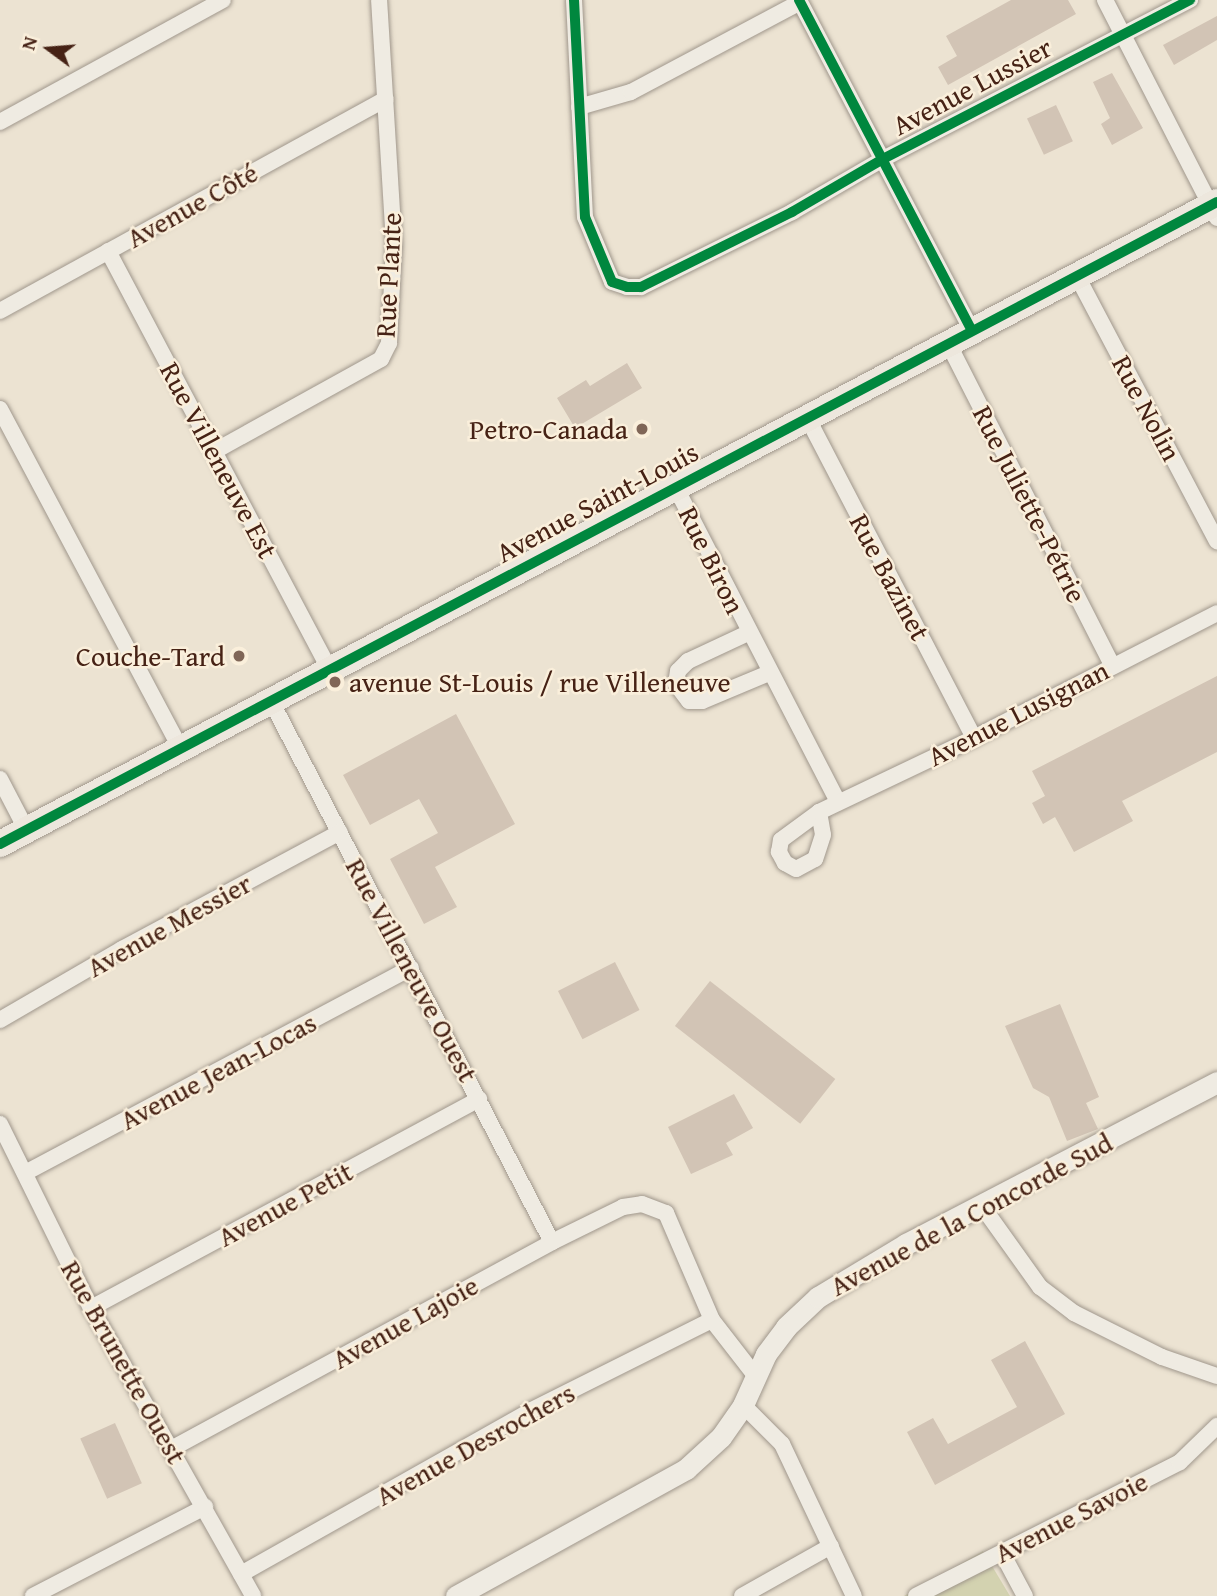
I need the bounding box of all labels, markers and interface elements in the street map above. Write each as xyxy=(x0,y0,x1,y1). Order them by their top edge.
north arrow xyxy=(14,14,84,84)
street label: Avenue Lussier xyxy=(887,30,1057,142)
text: N xyxy=(14,33,44,53)
street label: Avenue Côté xyxy=(121,155,263,255)
street label: Rue Plante xyxy=(368,211,408,339)
street label: Rue Nolin xyxy=(1105,350,1189,466)
street label: Rue Villeneuve Est xyxy=(153,356,285,564)
street label: Rue Juliette-Pétrie xyxy=(966,400,1094,608)
place label: Petro-Canada xyxy=(469,412,628,446)
marker: Petro-Canada xyxy=(634,421,650,437)
street label: Avenue Saint-Louis xyxy=(490,435,704,569)
street label: Rue Biron xyxy=(672,501,752,619)
street label: Rue Bazinet xyxy=(843,508,937,646)
place label: Couche-Tard xyxy=(76,639,225,673)
marker: Couche-Tard xyxy=(231,648,247,664)
street label: Avenue Lusignan xyxy=(922,653,1114,773)
place label: avenue St-Louis / rue Villeneuve xyxy=(349,665,731,699)
marker: avenue St-Louis / rue Villeneuve xyxy=(327,674,343,690)
street label: Rue Villeneuve Ouest xyxy=(339,852,485,1088)
street label: Avenue Messier xyxy=(81,866,257,984)
street label: Avenue Jean-Locas xyxy=(114,1005,322,1137)
street label: Avenue de la Concorde Sud xyxy=(824,1125,1118,1303)
street label: Avenue Petit xyxy=(212,1154,358,1254)
street label: Rue Brunette Ouest xyxy=(54,1254,194,1470)
street label: Avenue Lajoie xyxy=(326,1268,484,1376)
street label: Avenue Desrochers xyxy=(370,1375,580,1513)
street label: Avenue Savoie xyxy=(989,1464,1153,1570)

